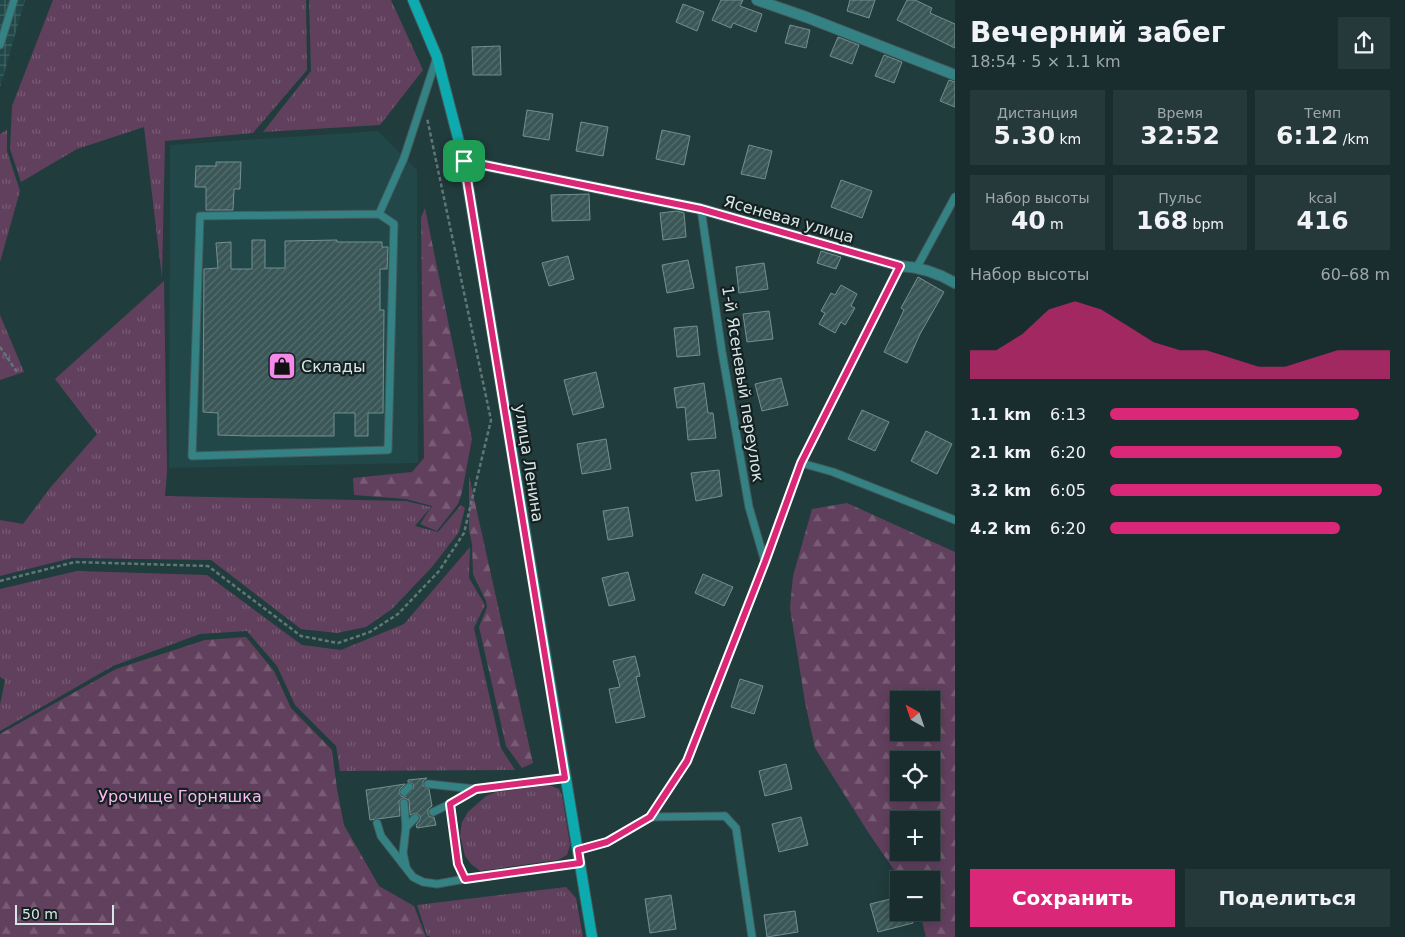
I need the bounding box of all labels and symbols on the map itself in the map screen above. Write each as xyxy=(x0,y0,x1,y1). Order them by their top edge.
pin xyxy=(443,140,485,182)
street label: Ясеневая улица xyxy=(722,191,856,247)
street label: 1-й Ясеневый переулок xyxy=(718,284,768,484)
shop icon: Склады xyxy=(267,351,297,381)
place label: Склады xyxy=(301,357,366,376)
street label: улица Ленина xyxy=(510,403,548,523)
north arrow xyxy=(890,691,940,741)
park label: Урочище Горняшка xyxy=(98,787,262,806)
scale bar xyxy=(15,902,114,925)

